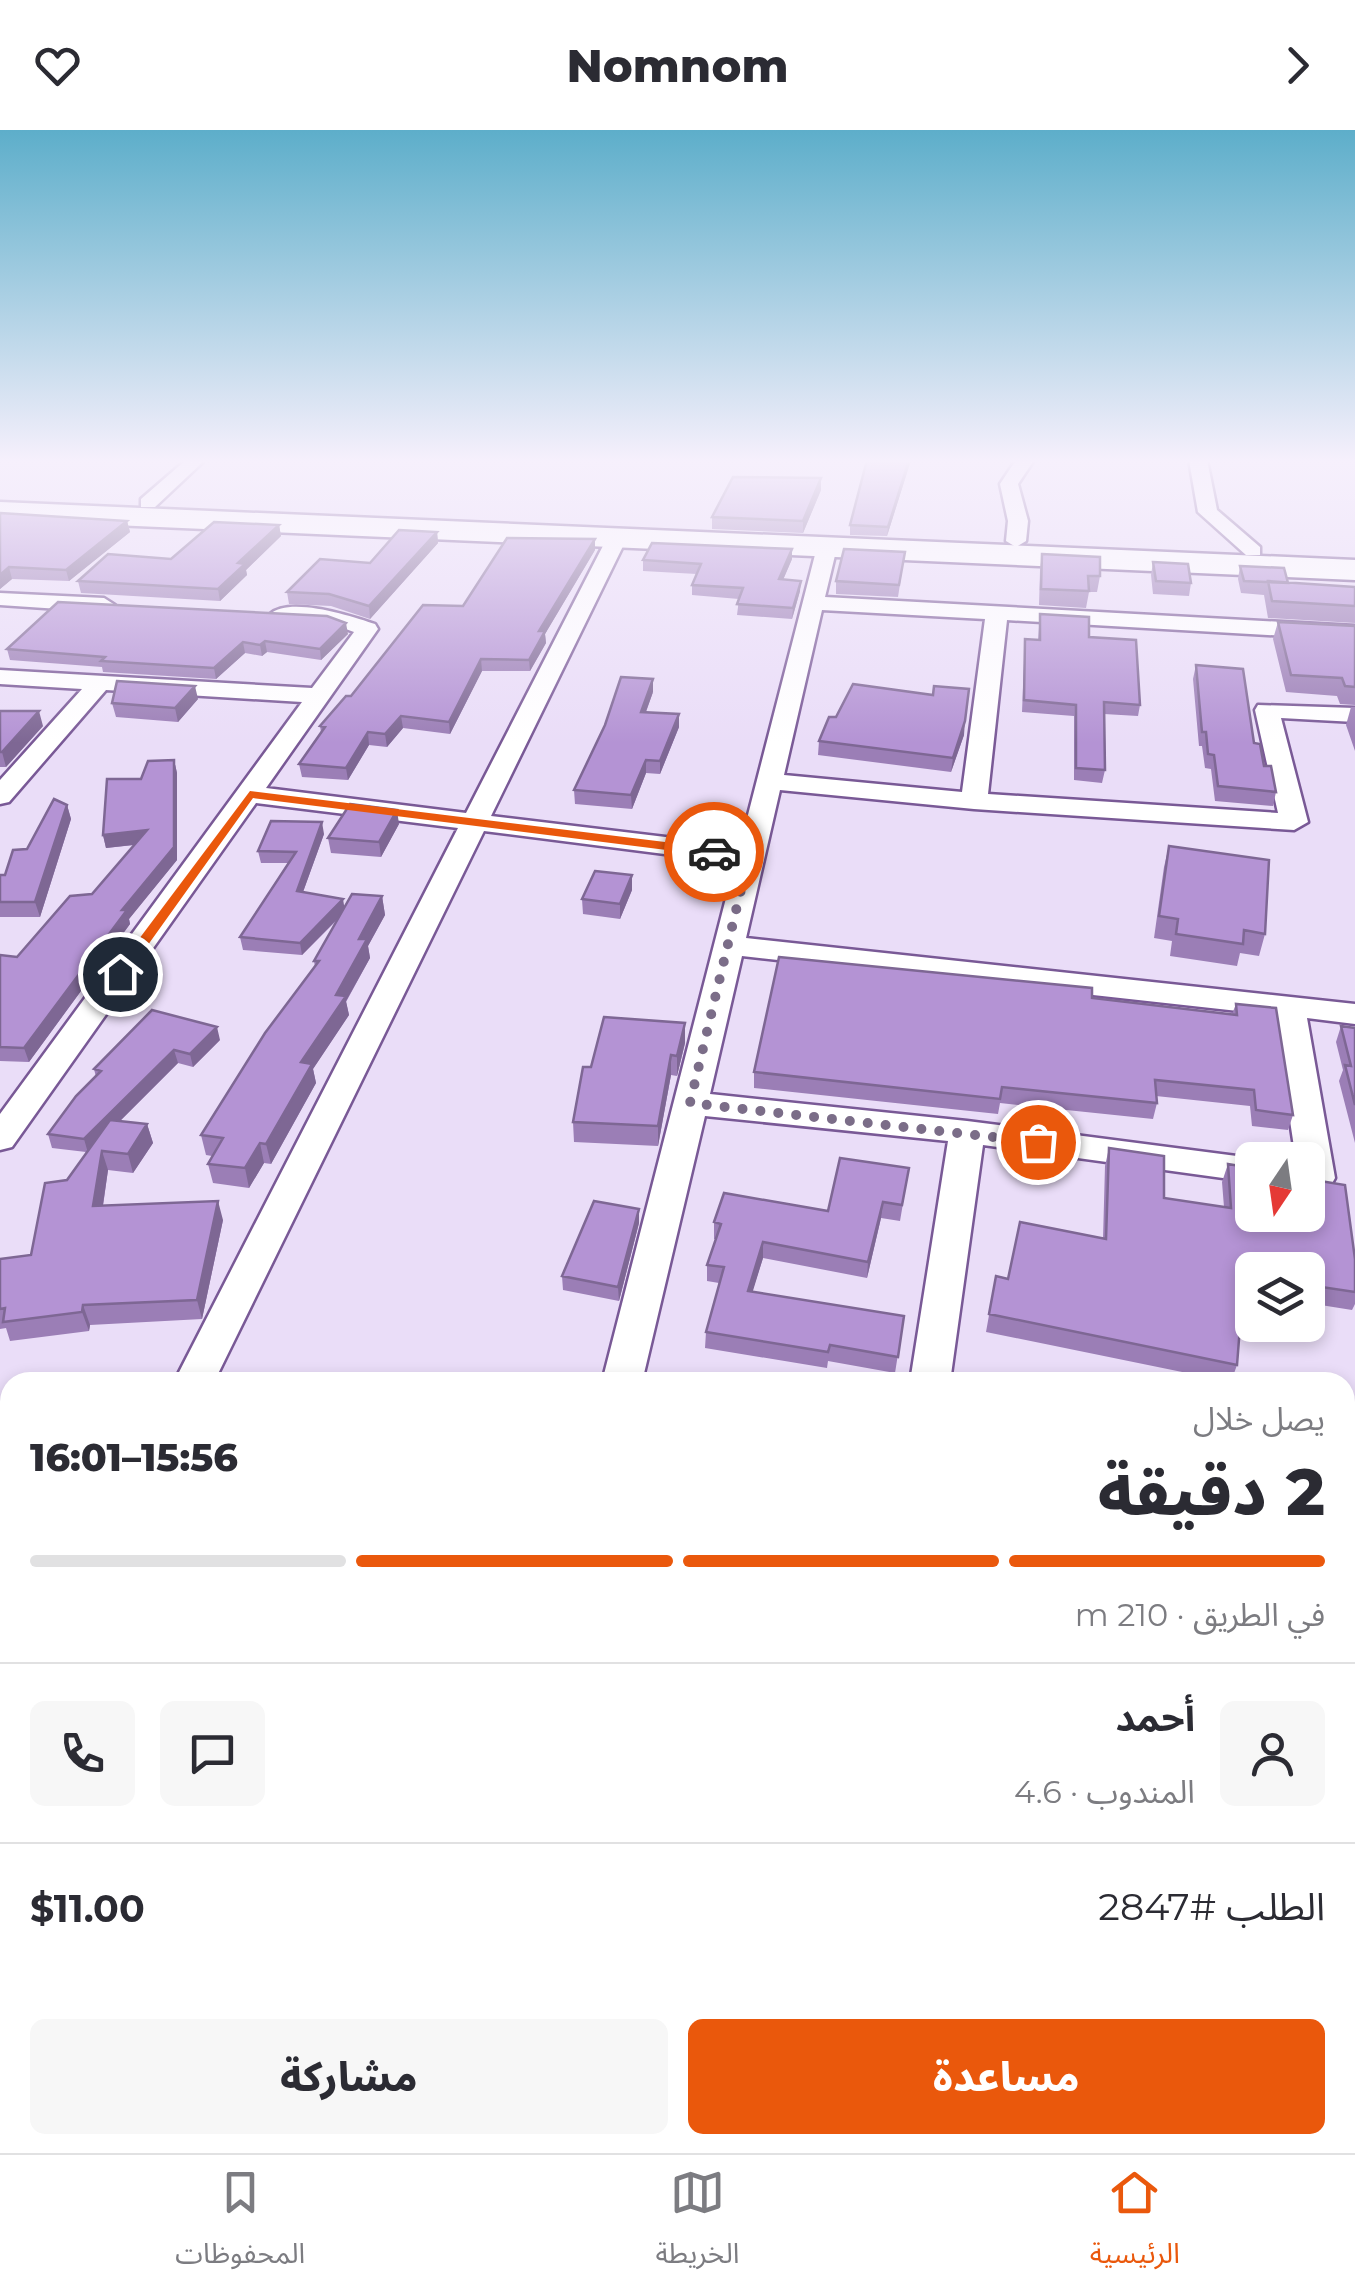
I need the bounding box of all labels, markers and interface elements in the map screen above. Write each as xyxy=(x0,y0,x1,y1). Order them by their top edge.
icon: heart xyxy=(30,38,85,93)
text: Nomnom xyxy=(567,38,788,93)
icon: forward xyxy=(1270,38,1325,93)
courier xyxy=(664,802,764,902)
icon: car xyxy=(687,825,742,880)
pin xyxy=(78,932,163,1017)
icon: home xyxy=(93,947,148,1002)
pin xyxy=(996,1100,1081,1185)
icon: bag xyxy=(1011,1115,1066,1170)
north arrow xyxy=(1235,1142,1325,1232)
map controls xyxy=(1235,1142,1325,1342)
button: layers xyxy=(1235,1252,1325,1342)
text: يصل خلال xyxy=(1193,1399,1325,1438)
text: 15:56–16:01 xyxy=(30,1434,238,1481)
text: 2 دقيقة xyxy=(1097,1452,1325,1531)
text: في الطريق · 210 m xyxy=(1075,1595,1325,1634)
text: أحمد xyxy=(1115,1694,1195,1741)
button: phone xyxy=(30,1701,135,1806)
button: chat xyxy=(160,1701,265,1806)
button: person xyxy=(1220,1701,1325,1806)
text: المندوب · 4.6 xyxy=(1014,1772,1195,1811)
text: الطلب #2847 xyxy=(1098,1883,1325,1930)
text: $11.00 xyxy=(30,1885,145,1932)
button: مشاركة xyxy=(30,2019,668,2134)
button: مساعدة xyxy=(688,2019,1325,2134)
tab: المحفوظات xyxy=(175,2165,305,2284)
tab: الخريطة xyxy=(656,2165,739,2284)
tab: الرئيسية xyxy=(1090,2165,1180,2284)

